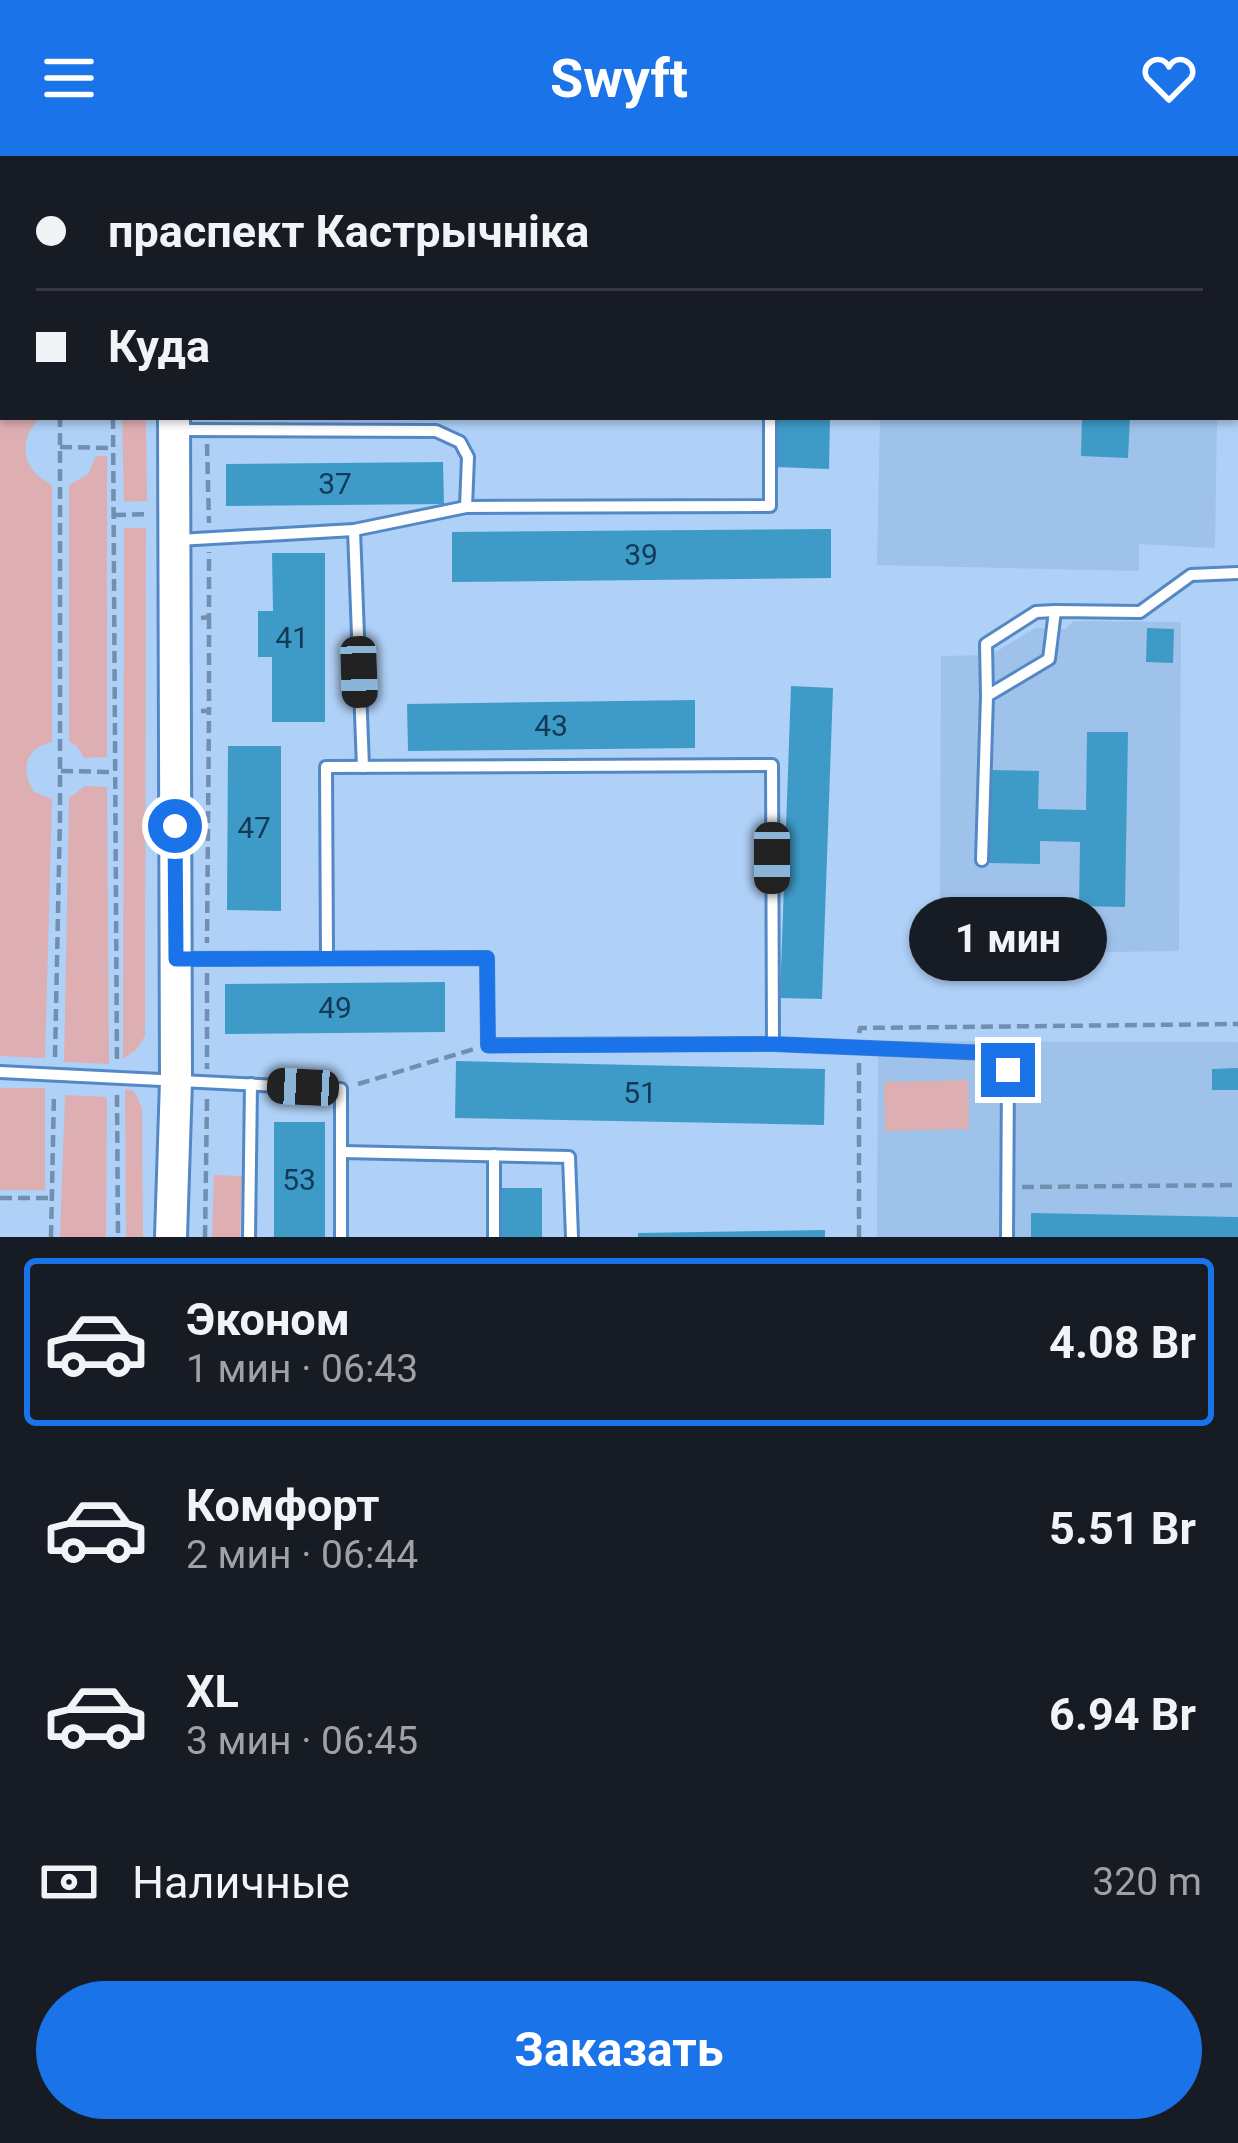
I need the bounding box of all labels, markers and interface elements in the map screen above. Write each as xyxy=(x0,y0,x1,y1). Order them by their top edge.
icon: menu xyxy=(36,45,102,111)
icon: heart xyxy=(1136,45,1202,111)
text: Swyft xyxy=(550,47,688,110)
text: праспект Кастрычніка xyxy=(108,205,589,258)
text: Куда xyxy=(108,320,210,373)
house number: 37 xyxy=(318,466,352,501)
house number: 39 xyxy=(624,537,658,572)
house number: 41 xyxy=(275,620,309,655)
car xyxy=(340,635,378,709)
house number: 43 xyxy=(534,708,568,743)
route start xyxy=(148,799,202,853)
house number: 47 xyxy=(237,810,271,845)
car xyxy=(754,822,790,894)
callout: 1 мин xyxy=(909,896,1107,980)
text: 1 мин xyxy=(955,916,1061,962)
house number: 49 xyxy=(318,990,352,1025)
route end xyxy=(981,1043,1035,1097)
car xyxy=(266,1067,340,1107)
house number: 51 xyxy=(623,1075,657,1110)
house number: 53 xyxy=(282,1162,316,1197)
icon: car xyxy=(42,1288,150,1396)
text: Эконом xyxy=(186,1293,350,1346)
text: 4.08 Br xyxy=(1049,1316,1196,1369)
text: 1 мин · 06:43 xyxy=(186,1346,418,1392)
icon: car xyxy=(42,1474,150,1582)
text: Комфорт xyxy=(186,1479,379,1532)
text: 5.51 Br xyxy=(1049,1502,1196,1555)
text: 2 мин · 06:44 xyxy=(186,1532,418,1578)
icon: car xyxy=(42,1660,150,1768)
text: XL xyxy=(186,1665,239,1718)
text: 6.94 Br xyxy=(1049,1688,1196,1741)
text: 3 мин · 06:45 xyxy=(186,1718,418,1764)
icon: cash xyxy=(36,1849,102,1915)
text: Наличные xyxy=(132,1856,350,1909)
text: 320 m xyxy=(1092,1859,1202,1905)
button: Заказать xyxy=(36,1981,1202,2119)

